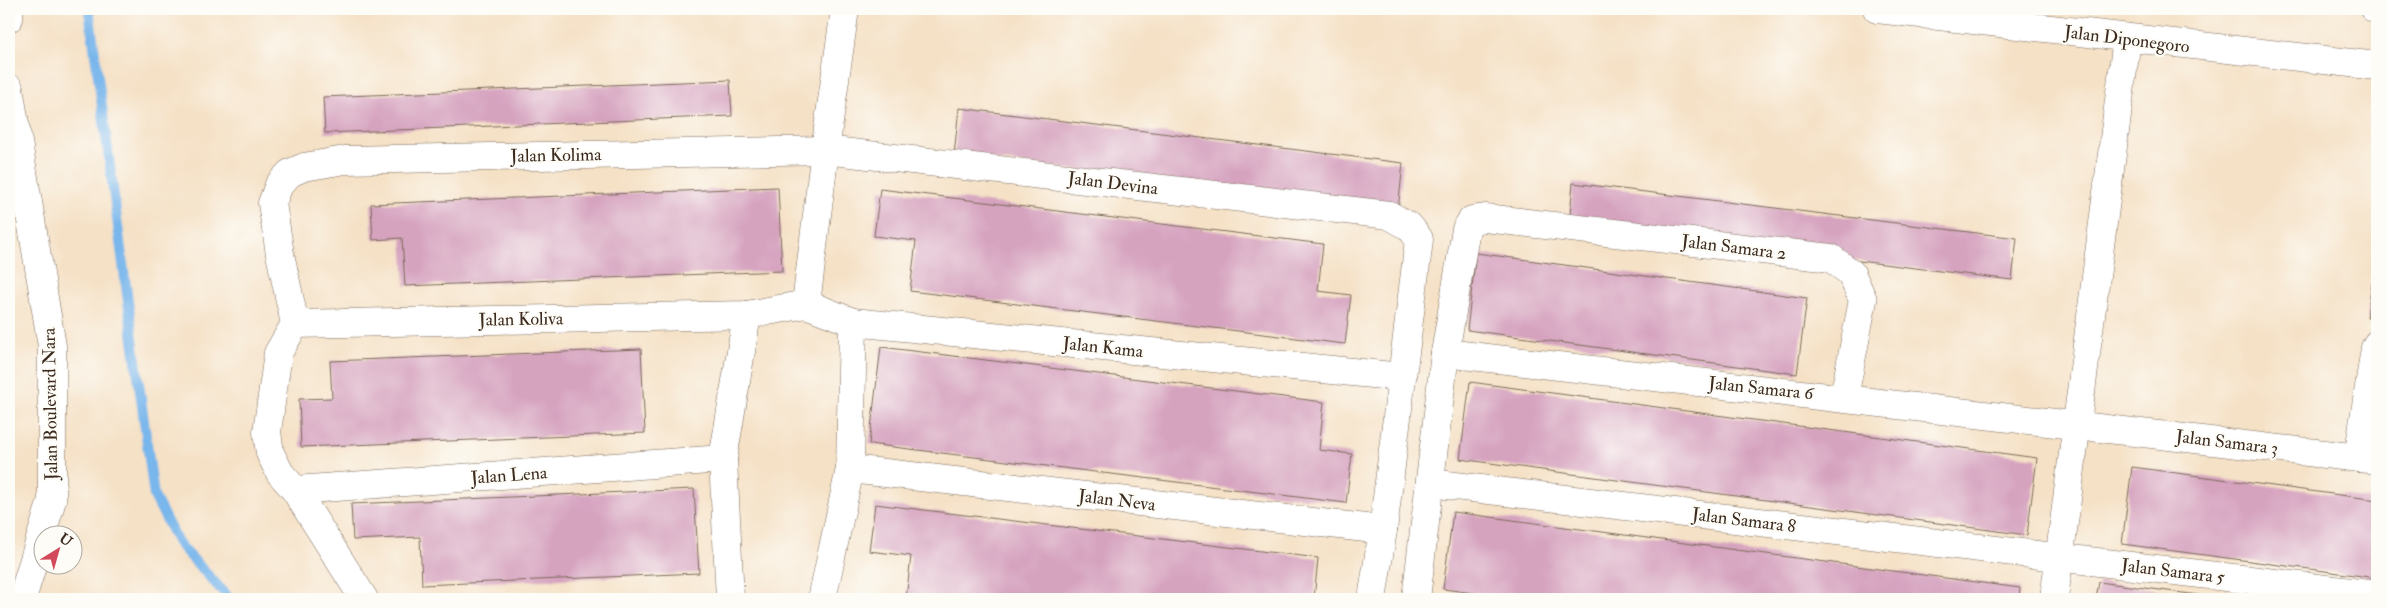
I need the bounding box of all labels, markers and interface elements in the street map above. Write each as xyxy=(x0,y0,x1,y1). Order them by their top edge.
street label: Jalan Diponegoro xyxy=(2062,20,2191,59)
street label: Jalan Kolima xyxy=(509,143,602,168)
street label: Jalan Devina xyxy=(1065,166,1160,201)
street label: Jalan Samara 2 xyxy=(1679,230,1788,265)
street label: Jalan Koliva xyxy=(477,307,564,332)
street label: Jalan Boulevard Nara xyxy=(38,327,63,482)
street label: Jalan Kama xyxy=(1061,332,1145,363)
street label: Jalan Samara 6 xyxy=(1706,371,1815,406)
street label: Jalan Samara 3 xyxy=(2173,425,2279,460)
street label: Jalan Lena xyxy=(469,461,549,490)
street label: Jalan Neva xyxy=(1076,484,1157,517)
street label: Jalan Samara 8 xyxy=(1690,503,1797,538)
north arrow xyxy=(32,526,82,576)
text: U xyxy=(56,530,76,550)
street label: Jalan Samara 5 xyxy=(2119,554,2226,589)

